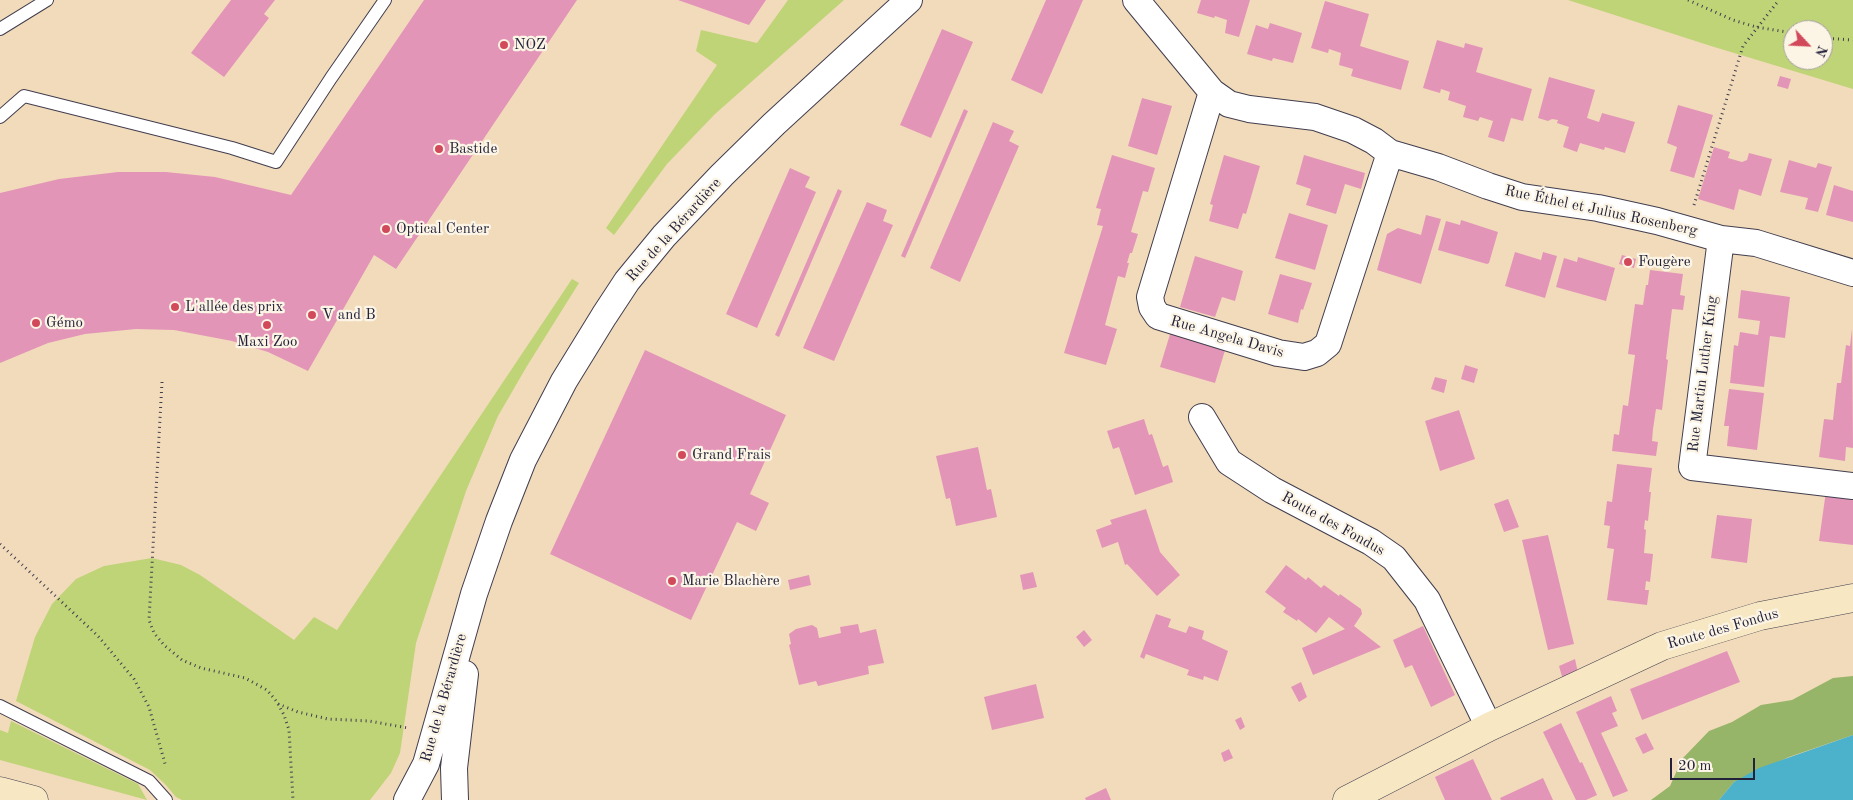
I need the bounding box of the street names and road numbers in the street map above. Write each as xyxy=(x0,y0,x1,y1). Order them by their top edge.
street label: Rue de la Bérardière xyxy=(623,174,725,286)
street label: Rue Éthel et Julius Rosenberg xyxy=(1503,182,1699,240)
street label: Rue Martin Luther King xyxy=(1684,295,1722,453)
street label: Rue Angela Davis xyxy=(1168,312,1286,362)
street label: Route des Fondus xyxy=(1278,488,1388,560)
street label: Route des Fondus xyxy=(1665,605,1781,653)
street label: Rue de la Bérardière xyxy=(417,631,471,765)

